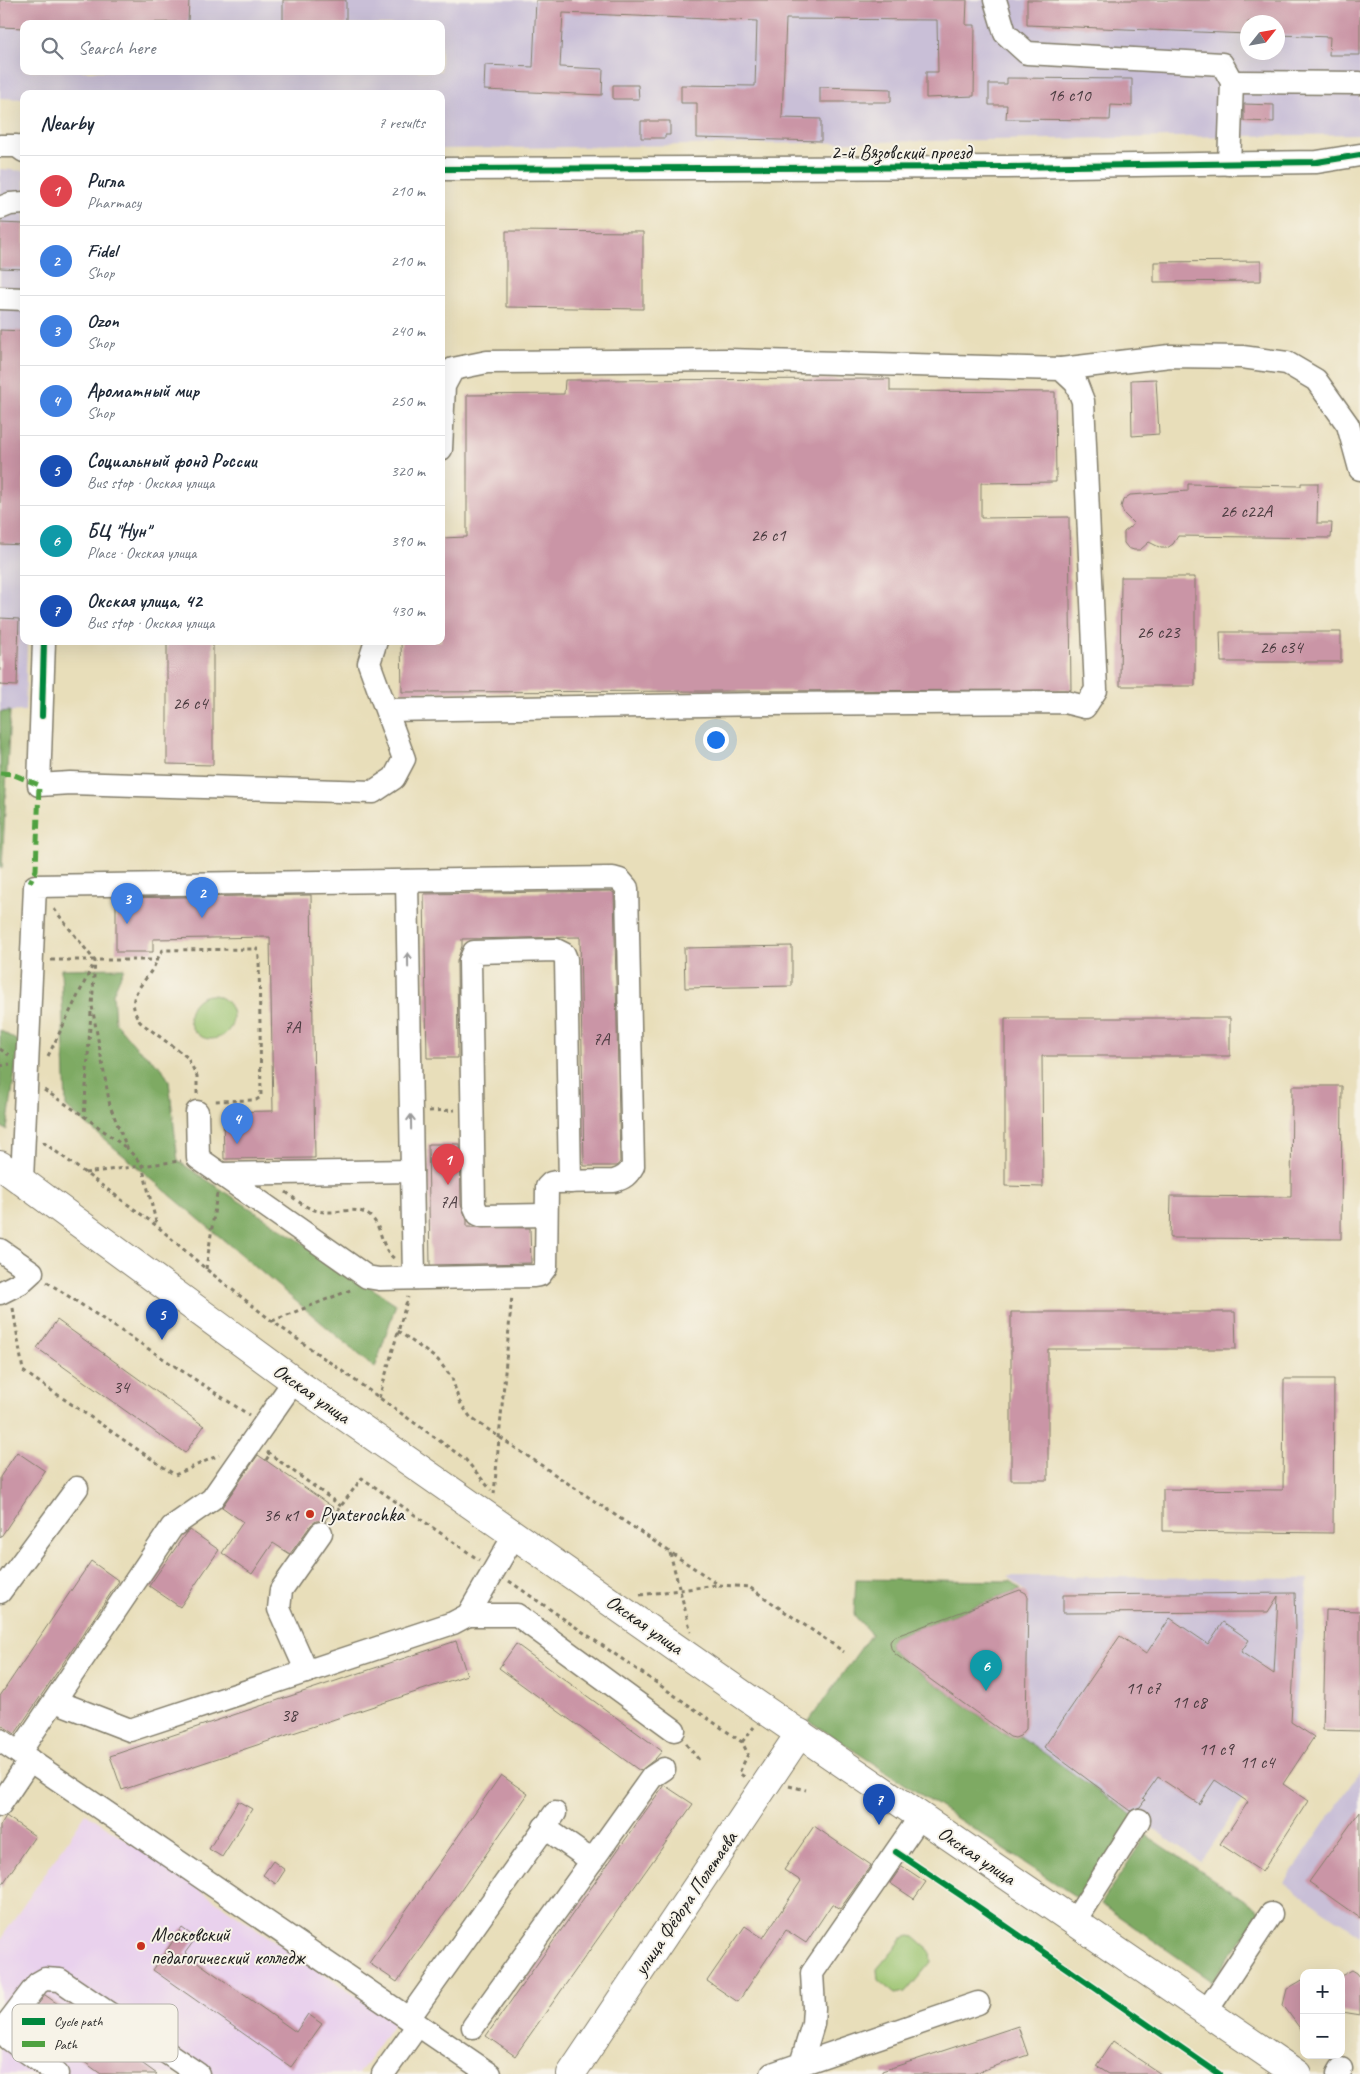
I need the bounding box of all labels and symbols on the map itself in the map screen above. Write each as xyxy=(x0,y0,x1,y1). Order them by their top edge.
north arrow xyxy=(1240,15,1285,60)
house number: 16 с10 xyxy=(1047,84,1092,106)
street label: 2-й Вязовский проезд xyxy=(831,140,973,166)
house number: 26 с22А xyxy=(1220,500,1273,522)
house number: 26 с1 xyxy=(750,524,786,546)
house number: 26 с23 xyxy=(1136,621,1181,643)
house number: 26 с34 xyxy=(1259,636,1304,658)
house number: 26 с4 xyxy=(172,692,209,714)
your location xyxy=(703,727,729,753)
pin: 2 xyxy=(186,877,218,918)
pin: 3 xyxy=(111,883,143,924)
one-way arrow xyxy=(403,952,413,968)
house number: 7А xyxy=(283,1016,302,1038)
house number: 7А xyxy=(592,1028,611,1050)
pin: 4 xyxy=(221,1103,253,1144)
one-way arrow xyxy=(406,1115,416,1131)
pin: 1 xyxy=(432,1144,464,1185)
house number: 7А xyxy=(439,1191,458,1213)
pin: 5 xyxy=(146,1299,178,1340)
street label: Окская улица xyxy=(268,1358,357,1430)
house number: 34 xyxy=(113,1376,131,1398)
place label: Pyaterochka xyxy=(320,1502,405,1527)
house number: 36 к1 xyxy=(263,1504,300,1526)
marker: Pyaterochka xyxy=(304,1508,316,1520)
street label: Окская улица xyxy=(601,1589,690,1661)
pin: 6 xyxy=(970,1650,1002,1691)
house number: 11 с7 xyxy=(1125,1677,1161,1699)
house number: 11 с8 xyxy=(1171,1691,1208,1713)
house number: 38 xyxy=(281,1704,299,1726)
house number: 11 с9 xyxy=(1198,1738,1235,1760)
house number: 11 с4 xyxy=(1239,1751,1276,1773)
pin: 7 xyxy=(863,1784,895,1825)
street label: Окская улица xyxy=(933,1820,1022,1892)
street label: улица Фёдора Полетаева xyxy=(627,1826,744,1981)
place label: Московский педагогический колледж xyxy=(151,1922,306,1970)
marker: Московский педагогический колледж xyxy=(135,1940,147,1952)
legend xyxy=(12,2004,178,2062)
text: Cycle path xyxy=(54,2013,103,2030)
text: Path xyxy=(54,2036,78,2053)

